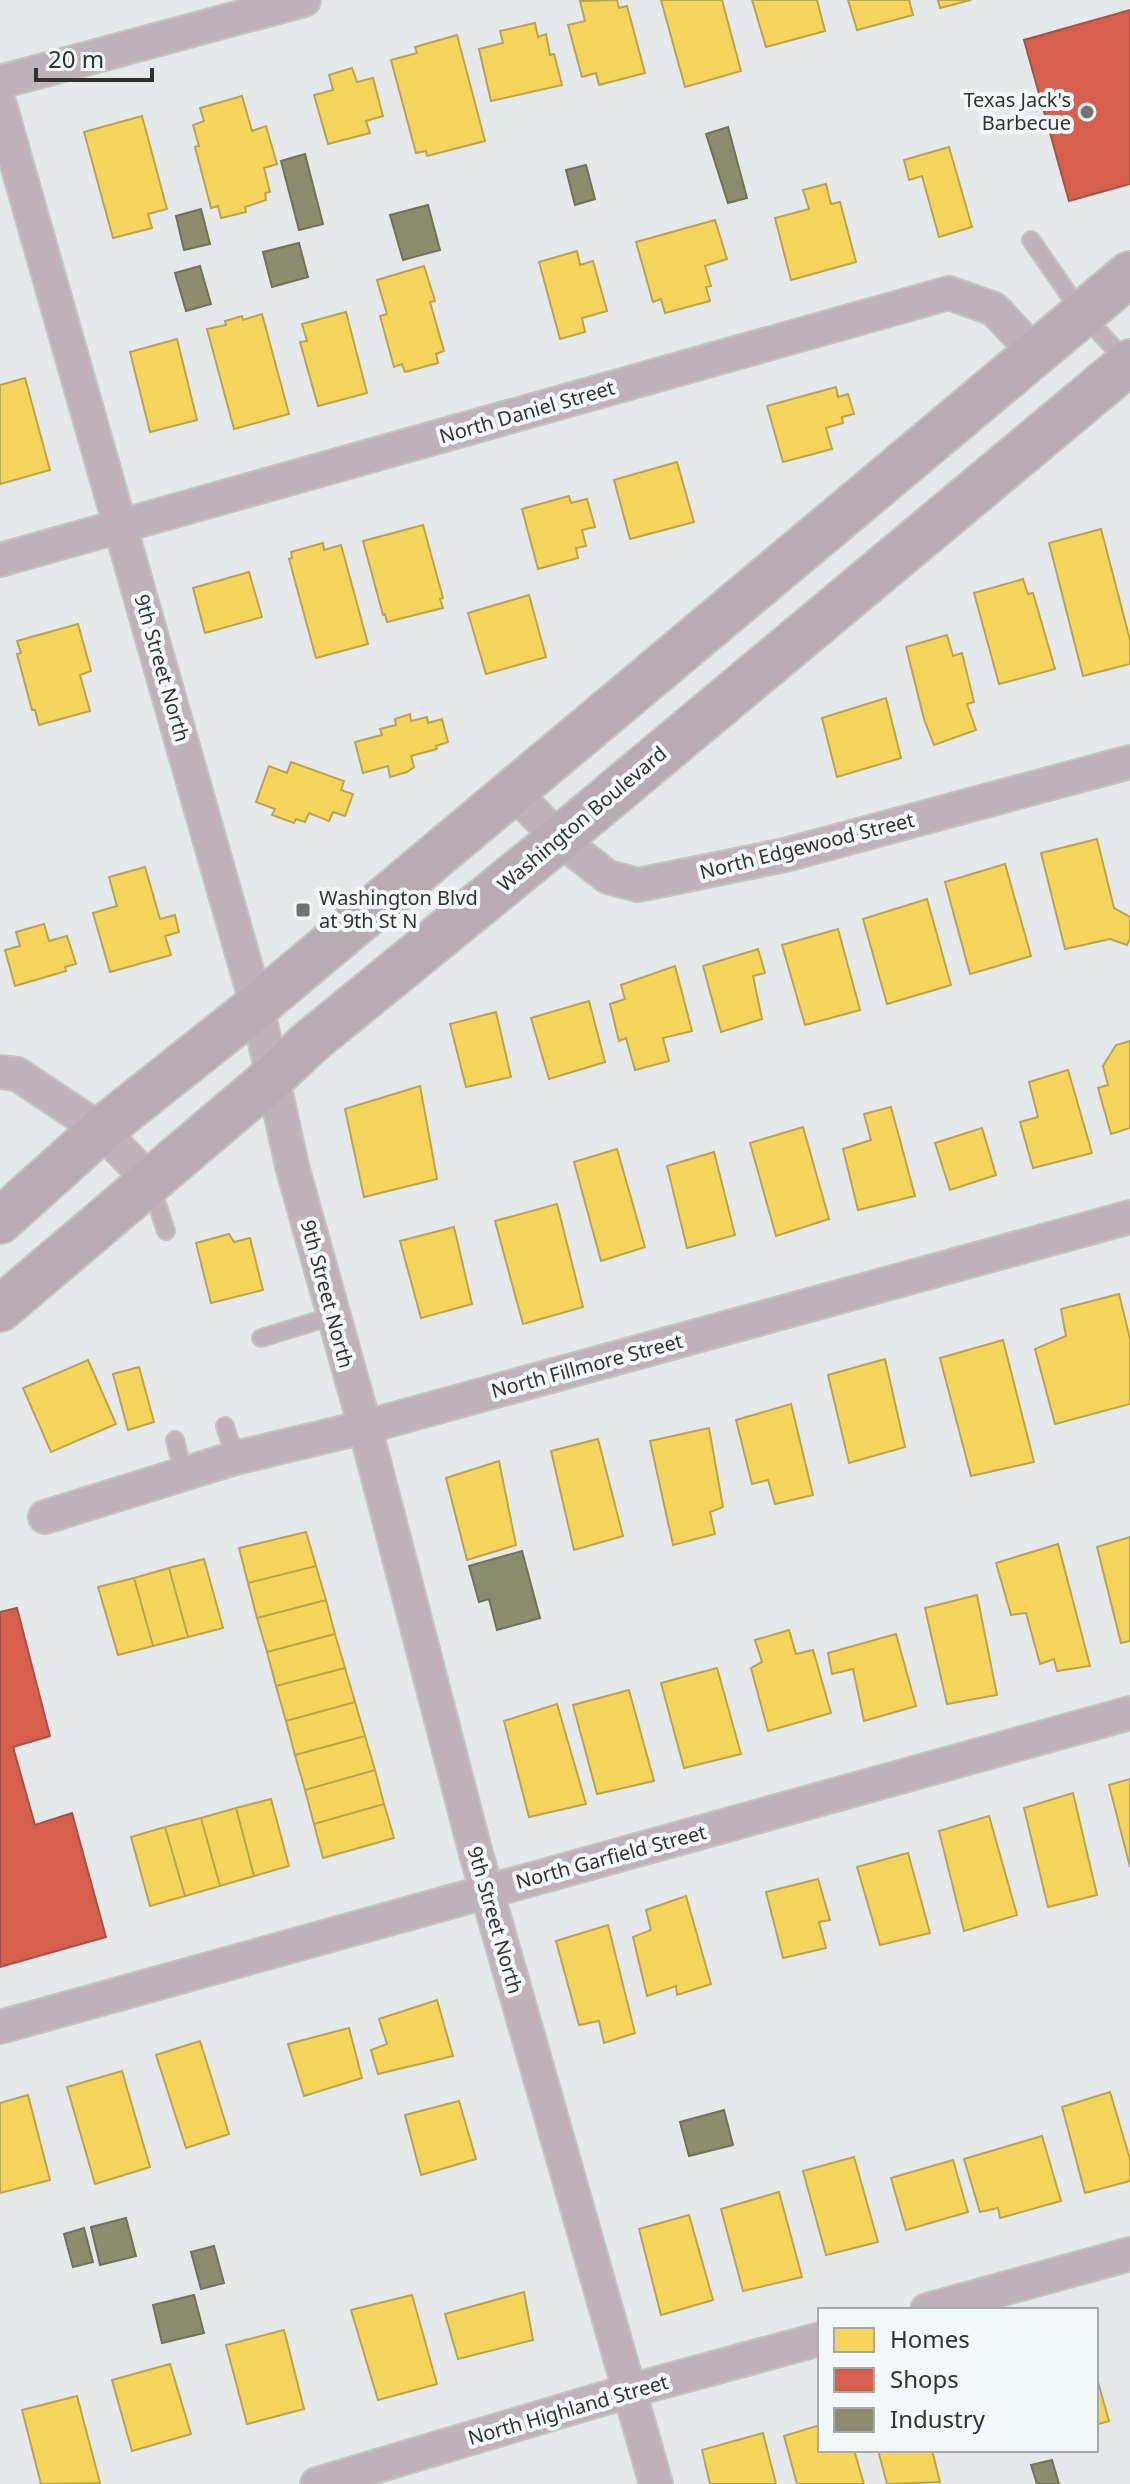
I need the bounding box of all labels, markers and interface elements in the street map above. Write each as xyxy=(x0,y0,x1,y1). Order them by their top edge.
scale bar xyxy=(36,32,152,82)
text: 20 m xyxy=(48,42,104,75)
place label: Texas Jack's Barbecue xyxy=(963,86,1071,136)
marker: Texas Jack's Barbecue xyxy=(1078,103,1096,121)
street label: North Daniel Street xyxy=(436,374,618,449)
street label: 9th Street North xyxy=(128,591,196,745)
street label: Washington Boulevard xyxy=(491,740,672,897)
street label: North Edgewood Street xyxy=(697,806,917,885)
place label: Washington Blvd at 9th St N xyxy=(319,884,478,934)
marker: Washington Blvd at 9th St N xyxy=(294,901,312,919)
street label: 9th Street North xyxy=(295,1217,360,1371)
street label: North Fillmore Street xyxy=(488,1327,686,1404)
street label: North Garfield Street xyxy=(513,1818,709,1895)
street label: 9th Street North xyxy=(461,1843,529,1997)
legend xyxy=(818,2308,1098,2452)
text: Homes xyxy=(890,2322,970,2355)
text: Shops xyxy=(890,2362,959,2395)
street label: North Highland Street xyxy=(465,2368,671,2451)
text: Industry xyxy=(890,2402,986,2435)

